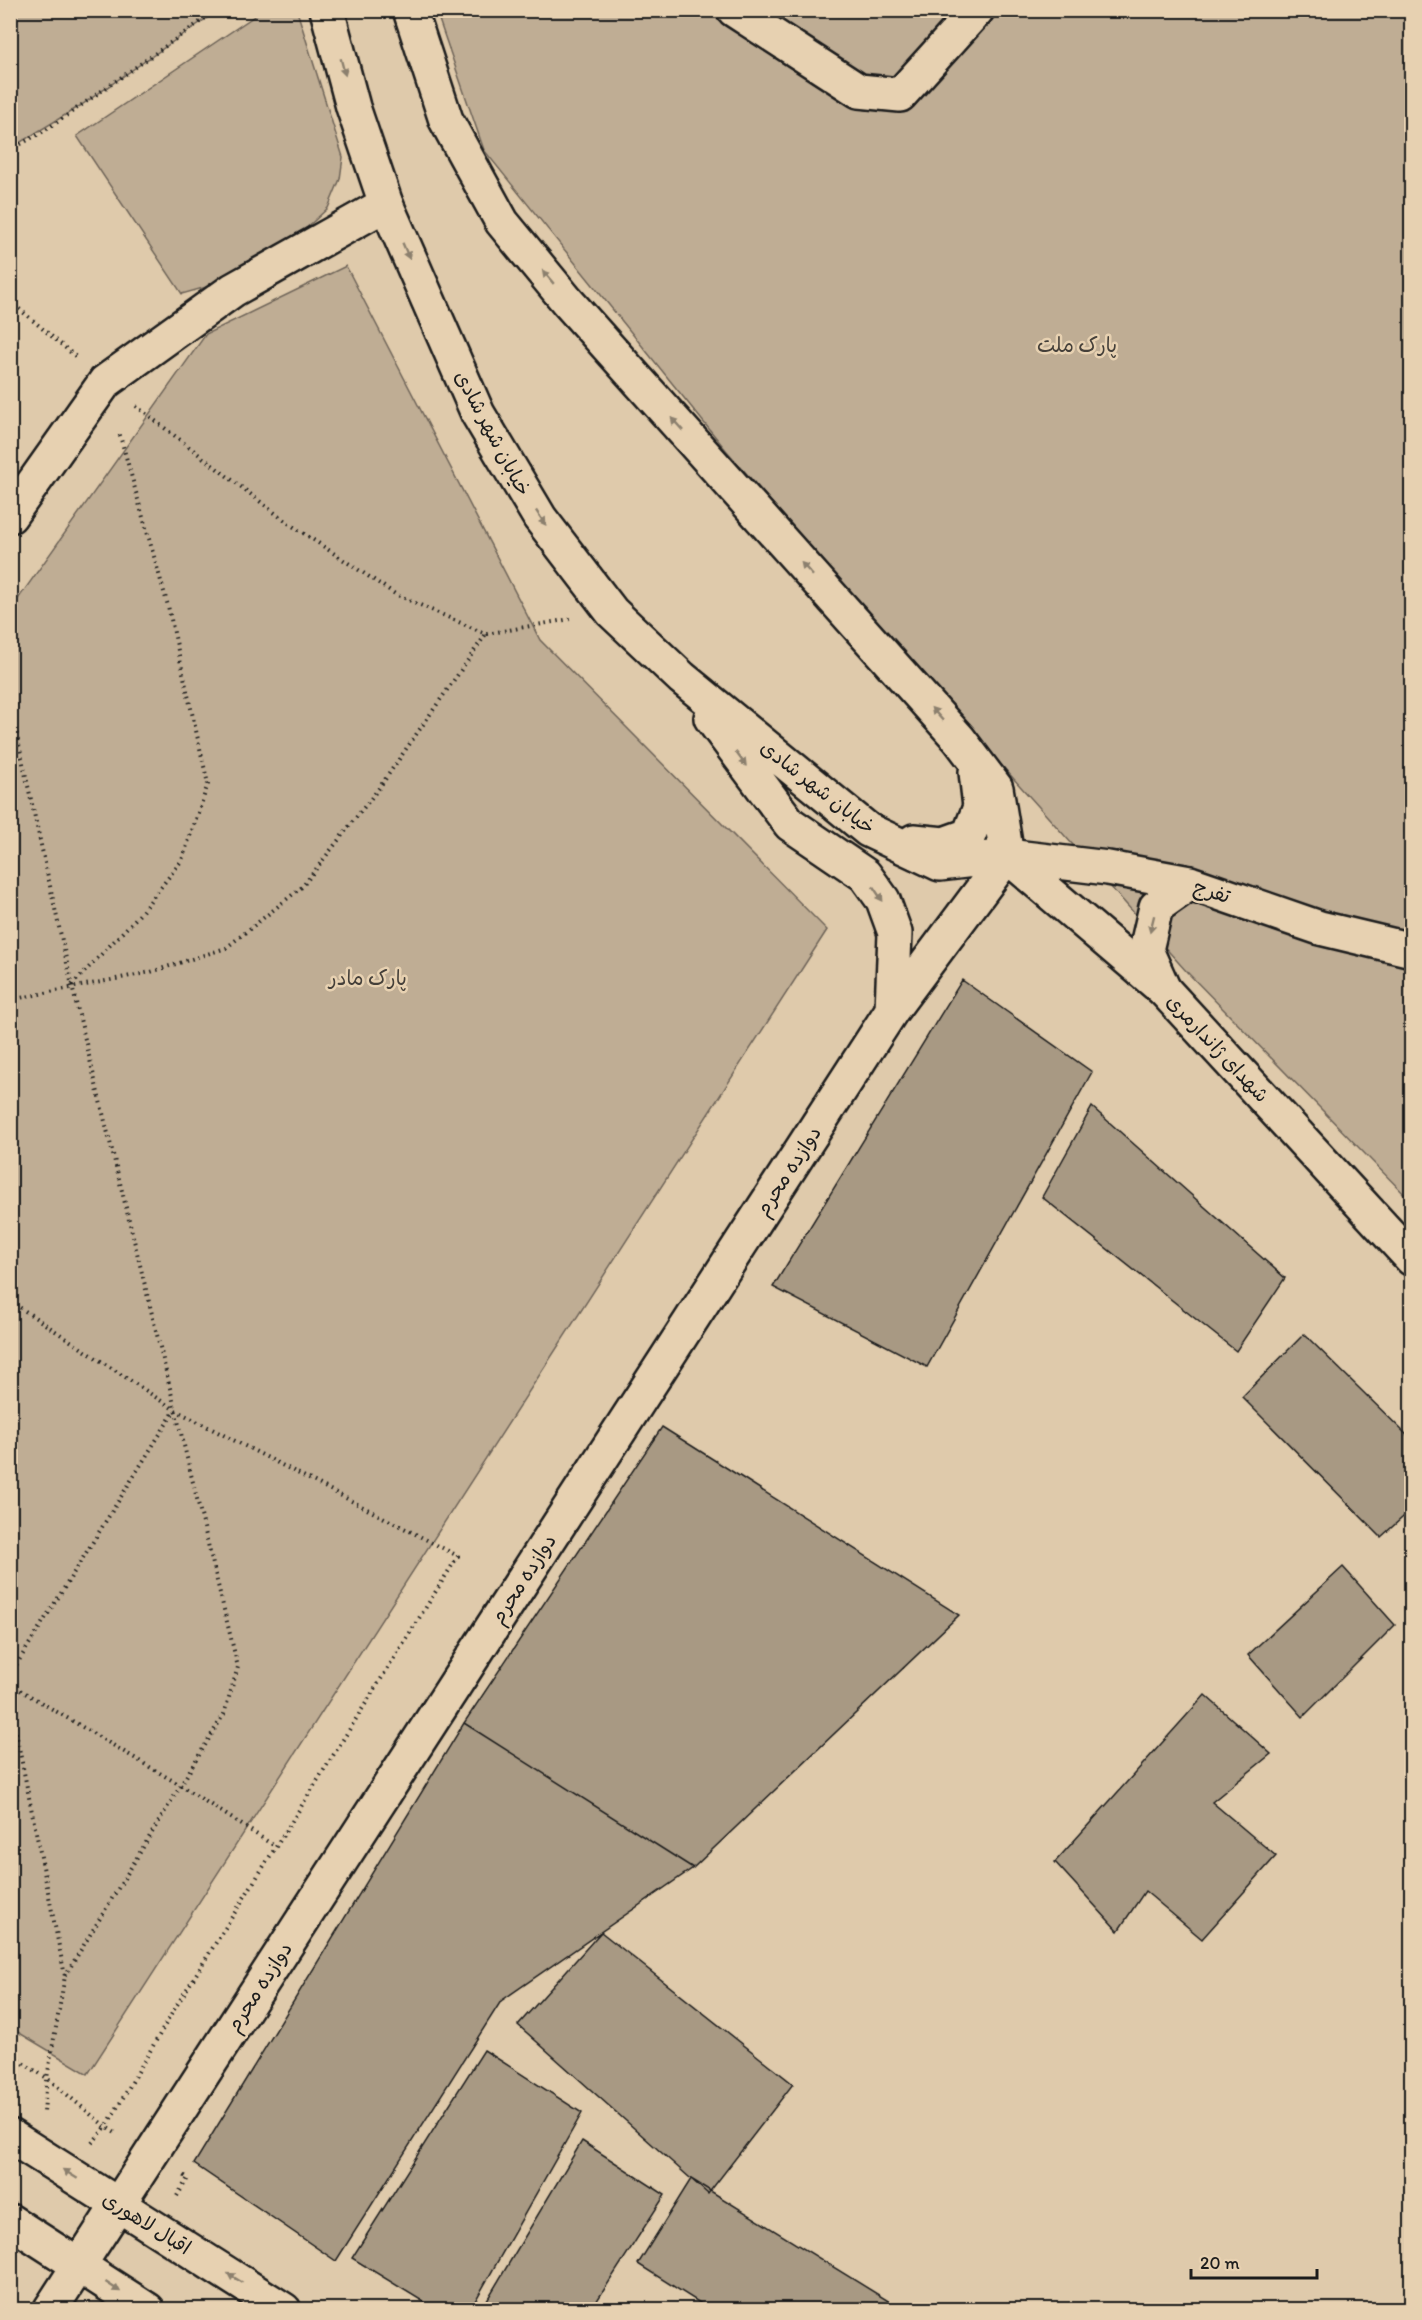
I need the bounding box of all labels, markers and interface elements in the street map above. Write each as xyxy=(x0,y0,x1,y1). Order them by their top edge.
one-way arrow xyxy=(338,58,348,76)
one-way arrow xyxy=(401,243,411,261)
one-way arrow xyxy=(541,269,554,285)
park label: پارک ملت xyxy=(1037,333,1117,358)
street label: خیابان شهر شادی xyxy=(450,366,536,500)
one-way arrow xyxy=(670,416,684,431)
one-way arrow xyxy=(535,510,547,526)
one-way arrow xyxy=(801,562,814,577)
one-way arrow xyxy=(931,707,944,722)
street label: خیابان شهر شادی xyxy=(756,735,880,839)
one-way arrow xyxy=(735,751,747,766)
street label: تفرج xyxy=(1190,874,1234,910)
one-way arrow xyxy=(872,885,884,901)
one-way arrow xyxy=(1147,915,1157,933)
park label: پارک مادر xyxy=(327,966,407,991)
street label: شهدای ژاندارمری xyxy=(1162,989,1274,1107)
street label: دوازده محرم xyxy=(750,1121,829,1223)
street label: دوازده محرم xyxy=(485,1529,564,1631)
street label: دوازده محرم xyxy=(221,1937,300,2039)
one-way arrow xyxy=(62,2169,78,2180)
street label: اقبال لاهوری xyxy=(98,2186,196,2260)
scale bar xyxy=(1191,2242,1317,2280)
text: 20 m xyxy=(1200,2252,1240,2274)
one-way arrow xyxy=(227,2273,243,2284)
one-way arrow xyxy=(105,2281,121,2292)

